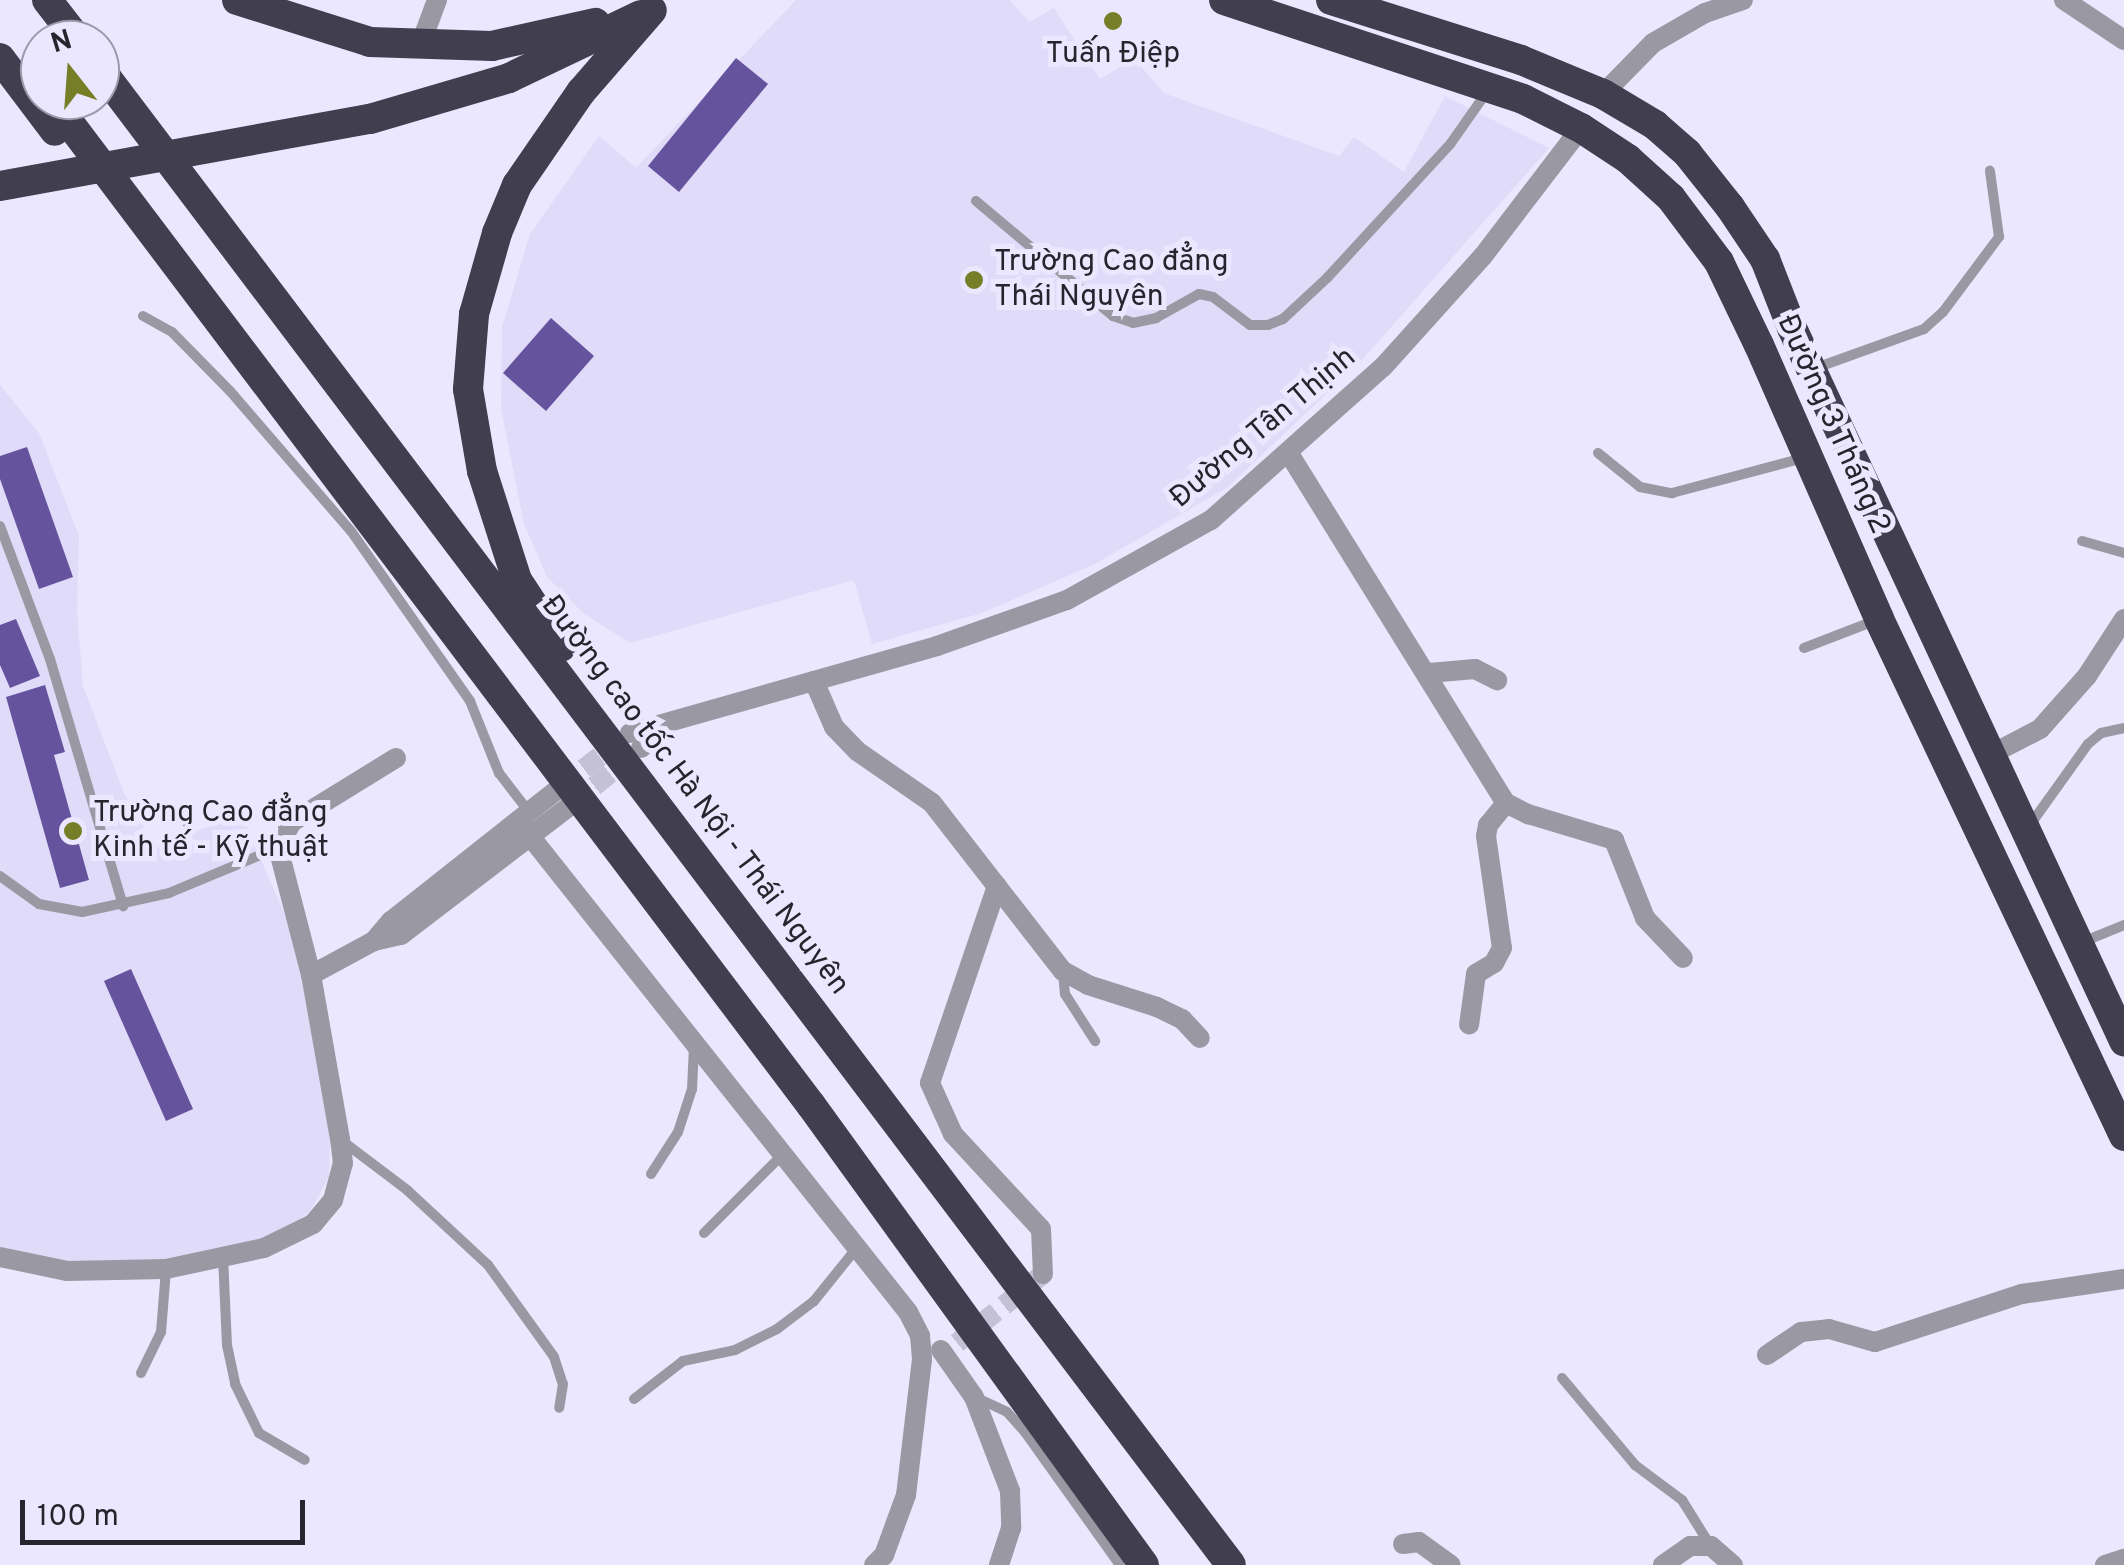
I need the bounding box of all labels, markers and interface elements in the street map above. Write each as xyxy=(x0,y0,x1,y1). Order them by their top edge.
marker: Tuấn Điệp xyxy=(1102,10,1124,32)
north arrow xyxy=(20,20,120,120)
text: N xyxy=(47,23,77,63)
place label: Tuấn Điệp xyxy=(1046,37,1180,73)
place label: Trường Cao đẳng Thái Nguyên xyxy=(994,245,1229,316)
marker: Trường Cao đẳng Thái Nguyên xyxy=(963,269,985,291)
street label: Đường 3 Tháng 2 xyxy=(1767,309,1897,541)
street label: Đường Tân Thịnh xyxy=(1163,340,1365,518)
street label: Đường cao tốc Hà Nội - Thái Nguyên xyxy=(532,589,856,1003)
place label: Trường Cao đẳng Kinh tế - Kỹ thuật xyxy=(93,796,329,866)
marker: Trường Cao đẳng Kinh tế - Kỹ thuật xyxy=(62,820,84,842)
scale bar xyxy=(25,1480,310,1542)
text: 100 m xyxy=(37,1499,119,1536)

